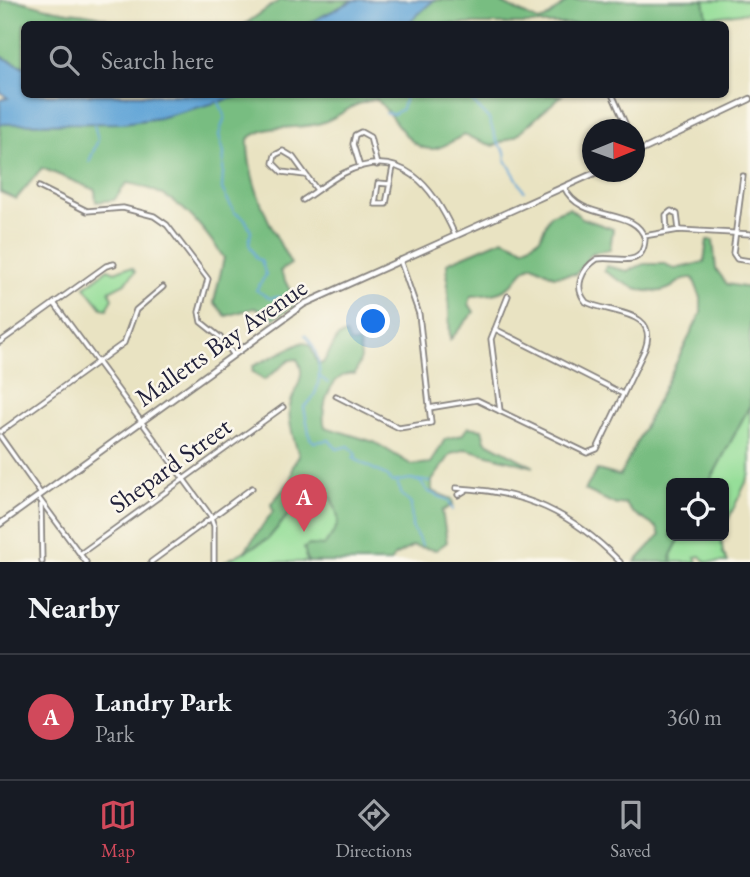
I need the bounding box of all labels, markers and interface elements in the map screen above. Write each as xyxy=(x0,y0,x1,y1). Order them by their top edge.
search box xyxy=(21,21,729,98)
icon: search xyxy=(45,41,83,79)
text: Search here xyxy=(101,43,214,77)
north arrow xyxy=(582,119,645,182)
street label: Malletts Bay Avenue xyxy=(128,270,314,414)
your location xyxy=(356,304,390,338)
street label: Shepard Street xyxy=(102,409,238,521)
pin: A xyxy=(281,474,327,532)
map controls xyxy=(666,478,729,541)
button: locate xyxy=(666,478,729,541)
text: Nearby xyxy=(28,588,120,627)
text: Landry Park xyxy=(95,685,232,719)
text: A xyxy=(43,702,59,732)
text: 360 m xyxy=(666,702,722,732)
text: Park xyxy=(95,719,134,749)
tab: Map xyxy=(99,796,137,863)
tab: Directions xyxy=(335,796,412,863)
tab: Saved xyxy=(610,796,651,863)

